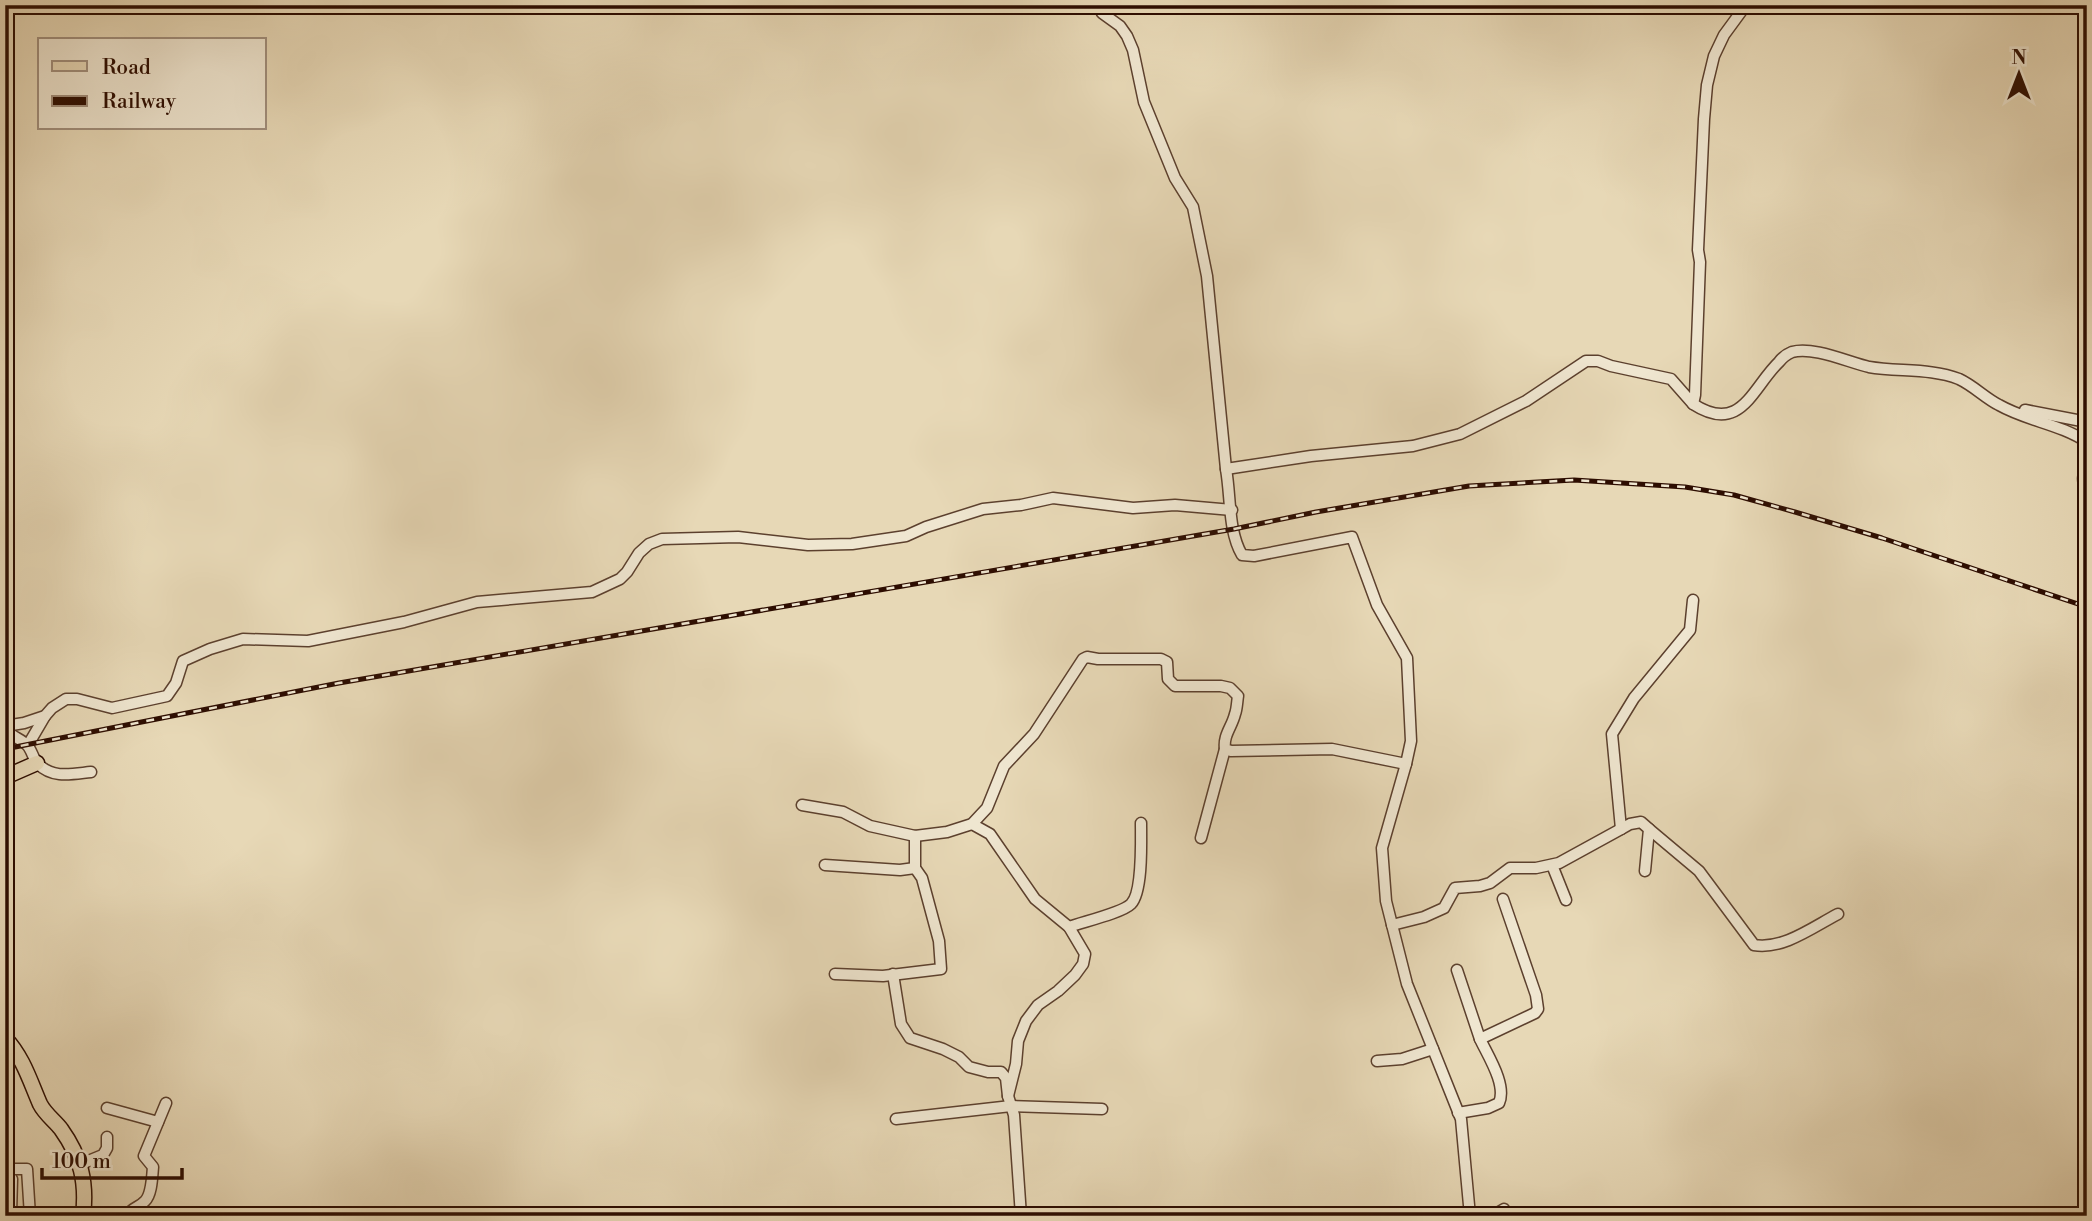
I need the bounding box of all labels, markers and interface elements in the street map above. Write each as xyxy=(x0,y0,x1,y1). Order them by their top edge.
legend xyxy=(38,38,266,130)
north arrow xyxy=(1983,38,2054,108)
text: N xyxy=(2011,46,2027,70)
text: Road xyxy=(102,55,151,81)
text: Railway xyxy=(102,89,177,115)
scale bar xyxy=(42,1137,182,1181)
text: 100 m xyxy=(52,1149,111,1175)

